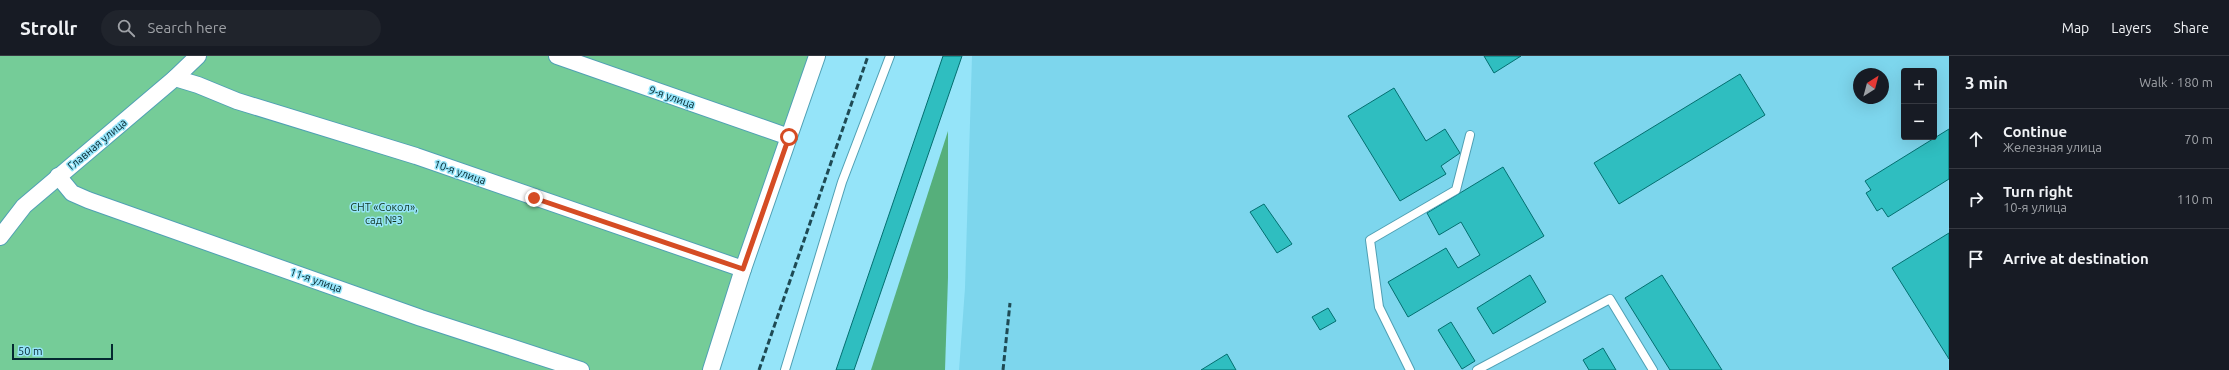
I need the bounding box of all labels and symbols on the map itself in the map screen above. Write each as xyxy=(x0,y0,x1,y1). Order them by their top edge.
north arrow xyxy=(1853,68,1889,104)
street label: 9-я улица xyxy=(647,84,697,110)
street label: Главная улица xyxy=(65,116,129,172)
route start xyxy=(780,128,798,146)
street label: 10-я улица xyxy=(432,158,488,186)
route end xyxy=(525,189,543,207)
park label: СНТ «Сокол», сад №3 xyxy=(350,201,418,226)
street label: 11-я улица xyxy=(288,266,344,294)
scale bar xyxy=(12,342,113,361)

